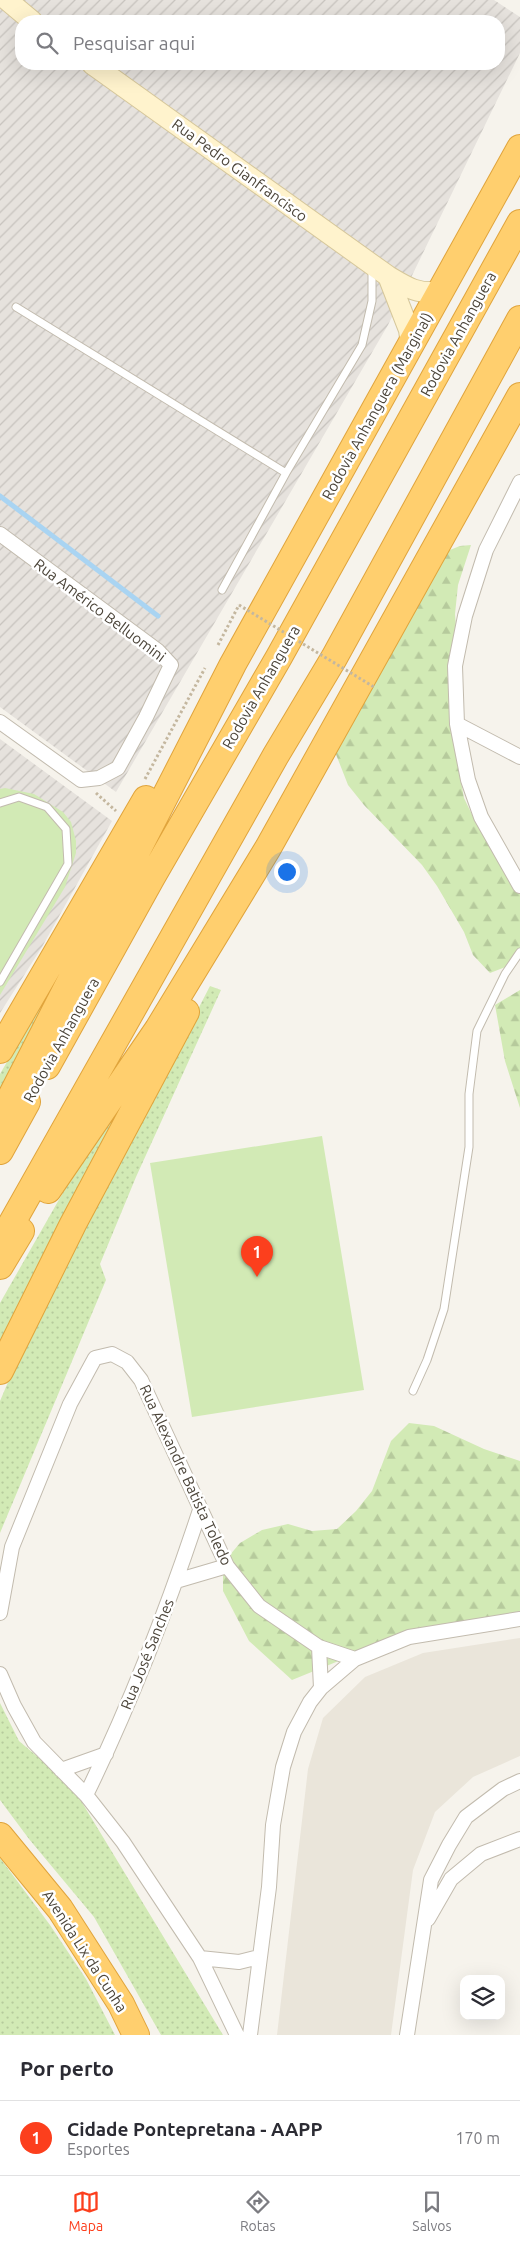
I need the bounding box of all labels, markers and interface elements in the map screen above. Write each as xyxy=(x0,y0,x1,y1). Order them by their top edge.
search box xyxy=(15,15,505,70)
icon: search xyxy=(33,29,61,57)
text: Pesquisar aqui xyxy=(73,32,195,54)
street label: Rua Pedro Gianfrancisco xyxy=(169,115,311,225)
street label: Rodovia Anhanguera xyxy=(417,269,499,399)
street label: Rodovia Anhanguera (Marginal) xyxy=(318,309,436,503)
street label: Rua Américo Belluomini xyxy=(31,555,169,665)
street label: Rodovia Anhanguera xyxy=(219,622,303,752)
your location xyxy=(274,859,300,885)
street label: Rodovia Anhanguera xyxy=(20,975,102,1105)
pin: 1 xyxy=(241,1236,273,1277)
street label: Rua Alexandre Batista Toledo xyxy=(137,1382,235,1568)
street label: Rua José Sanches xyxy=(117,1596,177,1712)
street label: Avenida Lix da Cunha xyxy=(39,1887,131,2015)
map controls xyxy=(460,1975,505,2020)
button: layers xyxy=(460,1975,505,2020)
text: Por perto xyxy=(20,2056,114,2080)
text: Cidade Pontepretana - AAPP xyxy=(67,2118,322,2140)
text: 1 xyxy=(31,2129,41,2147)
text: 170 m xyxy=(455,2129,500,2147)
text: Esportes xyxy=(67,2140,130,2158)
tab: Mapa xyxy=(68,2188,103,2234)
tab: Rotas xyxy=(240,2188,276,2234)
tab: Salvos xyxy=(412,2188,452,2234)

